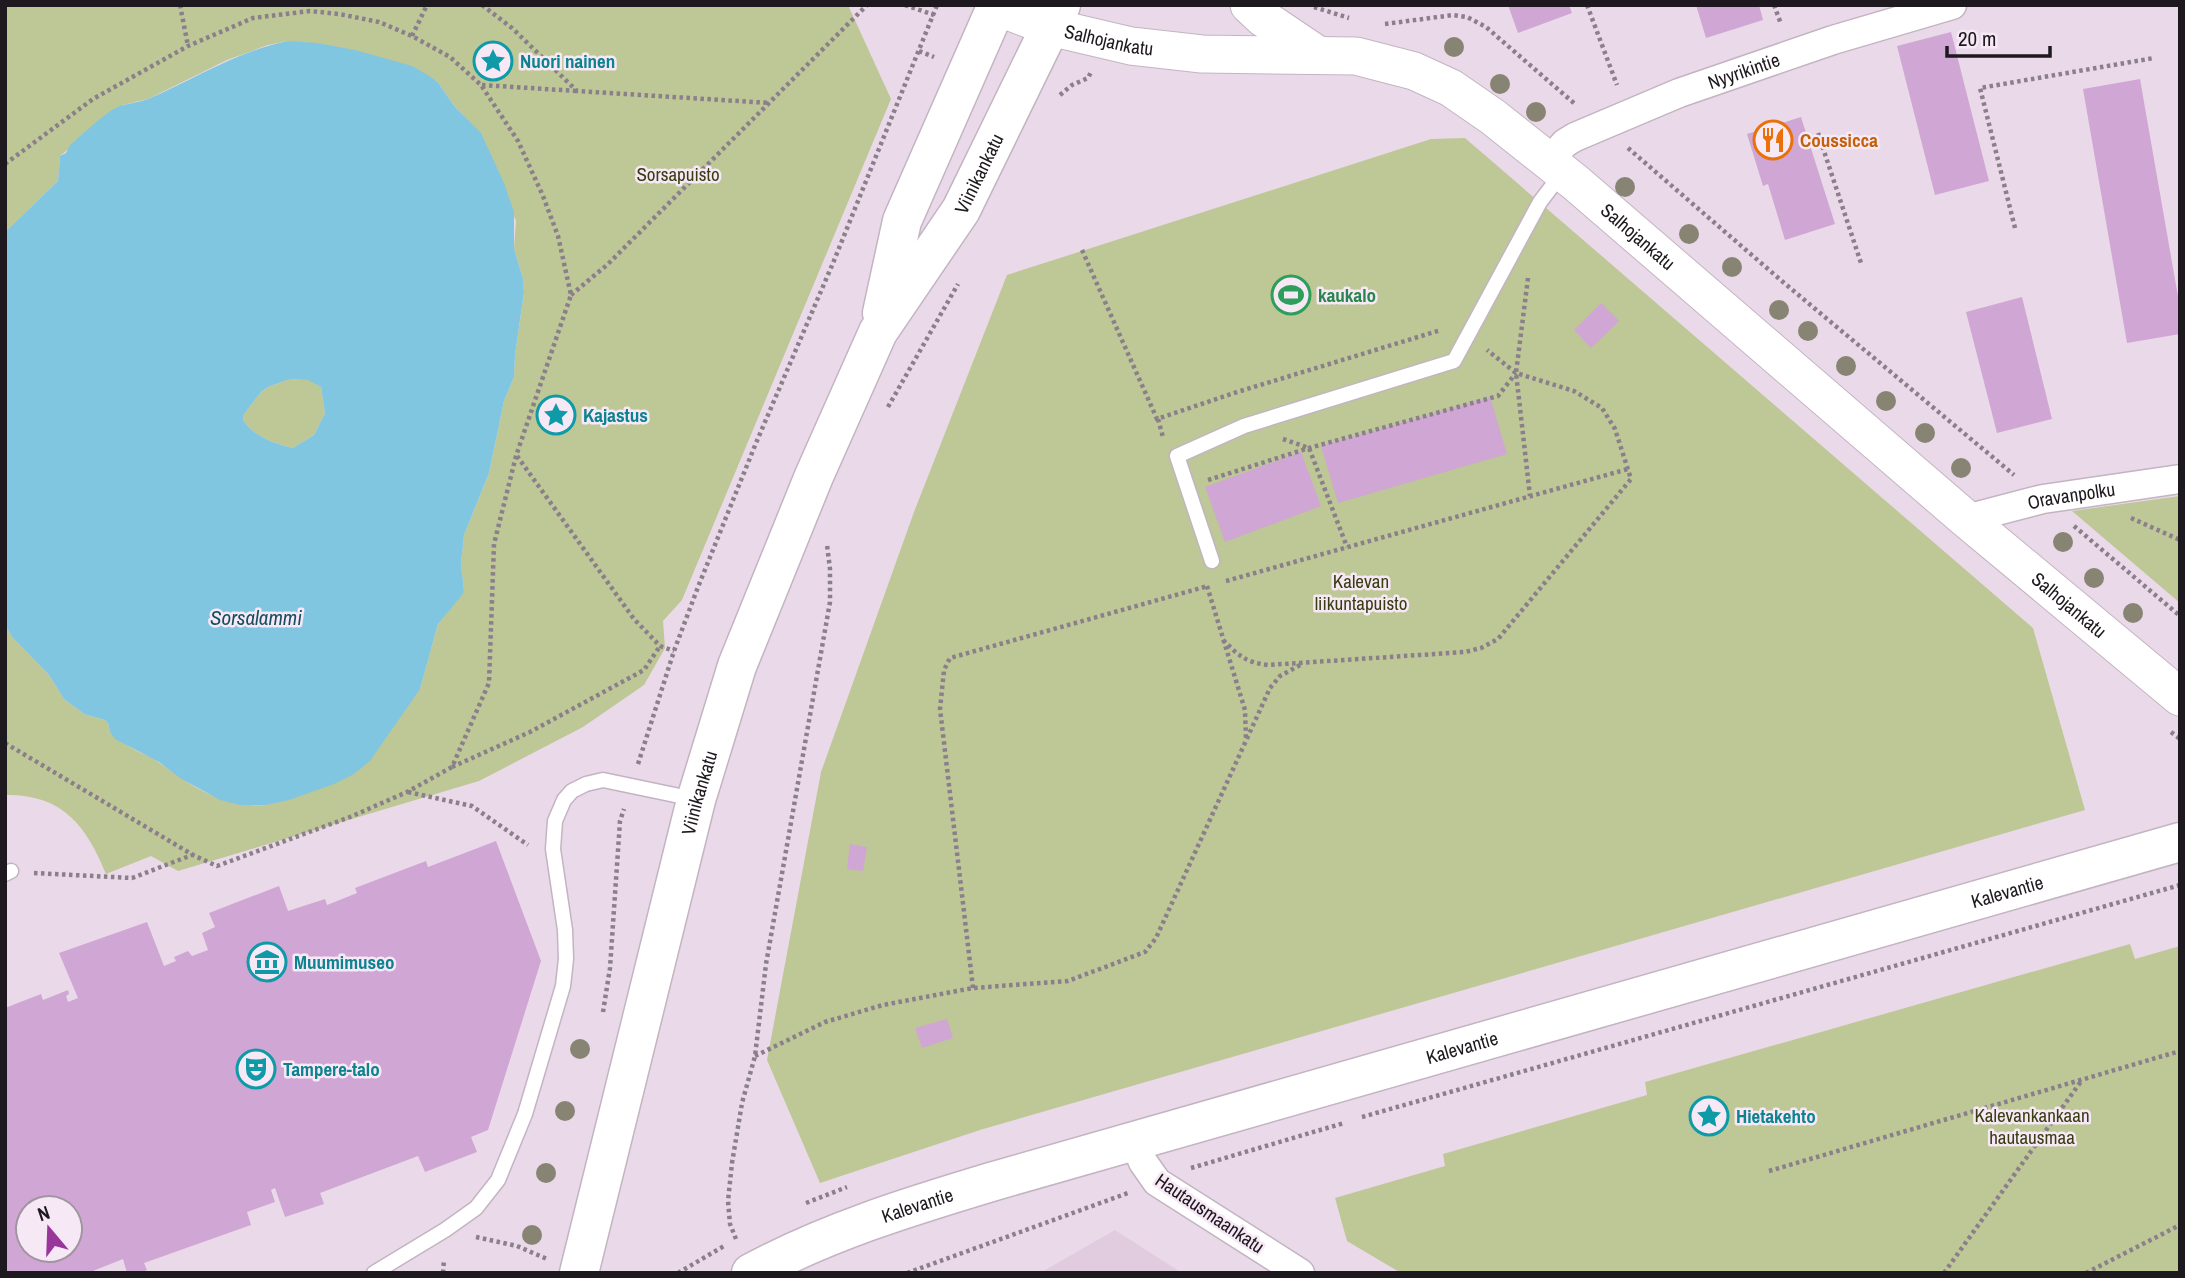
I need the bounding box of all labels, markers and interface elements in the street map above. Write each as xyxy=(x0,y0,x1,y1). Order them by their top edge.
scale bar xyxy=(1947,14,2050,58)
street label: Salhojankatu xyxy=(1062,18,1155,61)
text: 20 m xyxy=(1958,24,1996,53)
place icon: Nuori nainen xyxy=(472,40,514,82)
street label: Nyyrikintie xyxy=(1704,46,1783,95)
place label: Nuori nainen xyxy=(520,48,615,74)
restaurant icon: Coussicca xyxy=(1752,119,1794,161)
place label: Coussicca xyxy=(1800,127,1878,153)
street label: Viinikankatu xyxy=(948,129,1009,218)
park label: Sorsapuisto xyxy=(636,161,720,187)
street label: Salhojankatu xyxy=(1595,197,1681,276)
sports icon: kaukalo xyxy=(1270,274,1312,316)
place label: kaukalo xyxy=(1318,282,1376,308)
place icon: Kajastus xyxy=(535,394,577,436)
place label: Kajastus xyxy=(583,402,648,428)
street label: Oravanpolku xyxy=(2024,476,2117,516)
street label: Salhojankatu xyxy=(2026,566,2112,644)
park label: Kalevan liikuntapuisto xyxy=(1315,568,1407,616)
water label: Sorsalammi xyxy=(210,603,302,632)
street label: Viinikankatu xyxy=(675,747,723,838)
street label: Kalevantie xyxy=(1968,869,2046,914)
museum icon: Muumimuseo xyxy=(246,941,288,983)
place label: Muumimuseo xyxy=(294,949,394,975)
street label: Kalevantie xyxy=(1423,1025,1501,1070)
theatre icon: Tampere-talo xyxy=(235,1048,277,1090)
place label: Tampere-talo xyxy=(283,1056,380,1082)
place icon: Hietakehto xyxy=(1688,1095,1730,1137)
park label: Kalevankankaan hautausmaa xyxy=(1974,1102,2090,1150)
place label: Hietakehto xyxy=(1736,1103,1816,1129)
street label: Hautausmaankatu xyxy=(1150,1167,1270,1259)
street label: Kalevantie xyxy=(878,1181,956,1229)
north arrow xyxy=(14,1194,84,1264)
text: N xyxy=(34,1199,53,1227)

